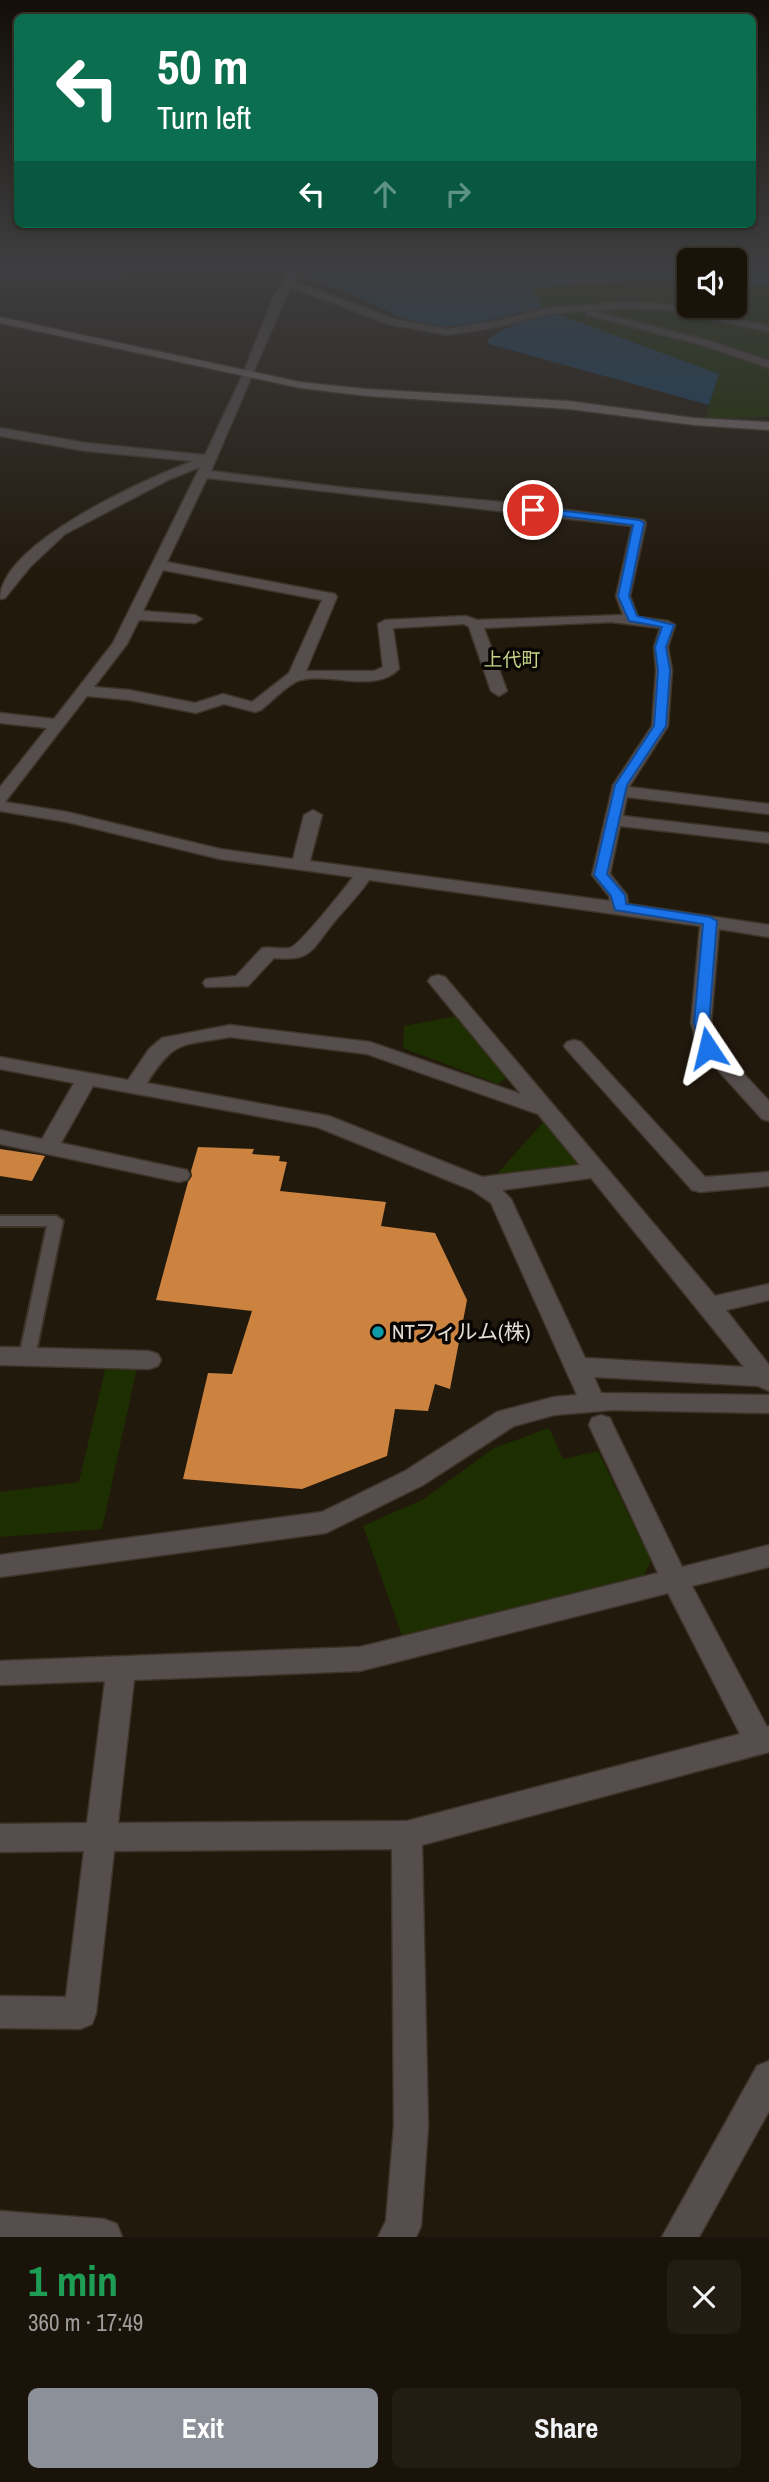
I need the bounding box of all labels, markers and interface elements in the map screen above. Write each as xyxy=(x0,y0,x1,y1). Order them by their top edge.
text: 50 m xyxy=(157,33,249,99)
icon: left xyxy=(42,42,133,133)
text: Turn left xyxy=(157,96,251,139)
icon: left xyxy=(293,175,331,213)
icon: ahead xyxy=(366,175,404,213)
icon: right xyxy=(439,175,477,213)
map controls xyxy=(677,248,747,318)
button: sound xyxy=(677,248,747,318)
pin xyxy=(503,480,563,540)
icon: arrive xyxy=(514,491,552,529)
district label: 上代町 xyxy=(483,646,541,672)
position arrow xyxy=(671,1011,745,1085)
place label: NTフィルム(株) xyxy=(392,1317,531,1346)
marker: NTフィルム(株) xyxy=(370,1324,386,1340)
text: 1 min xyxy=(28,2253,118,2309)
button: close xyxy=(667,2260,741,2334)
text: 360 m · 17:49 xyxy=(28,2307,143,2338)
button: Exit xyxy=(28,2388,378,2468)
button: Share xyxy=(392,2388,741,2468)

